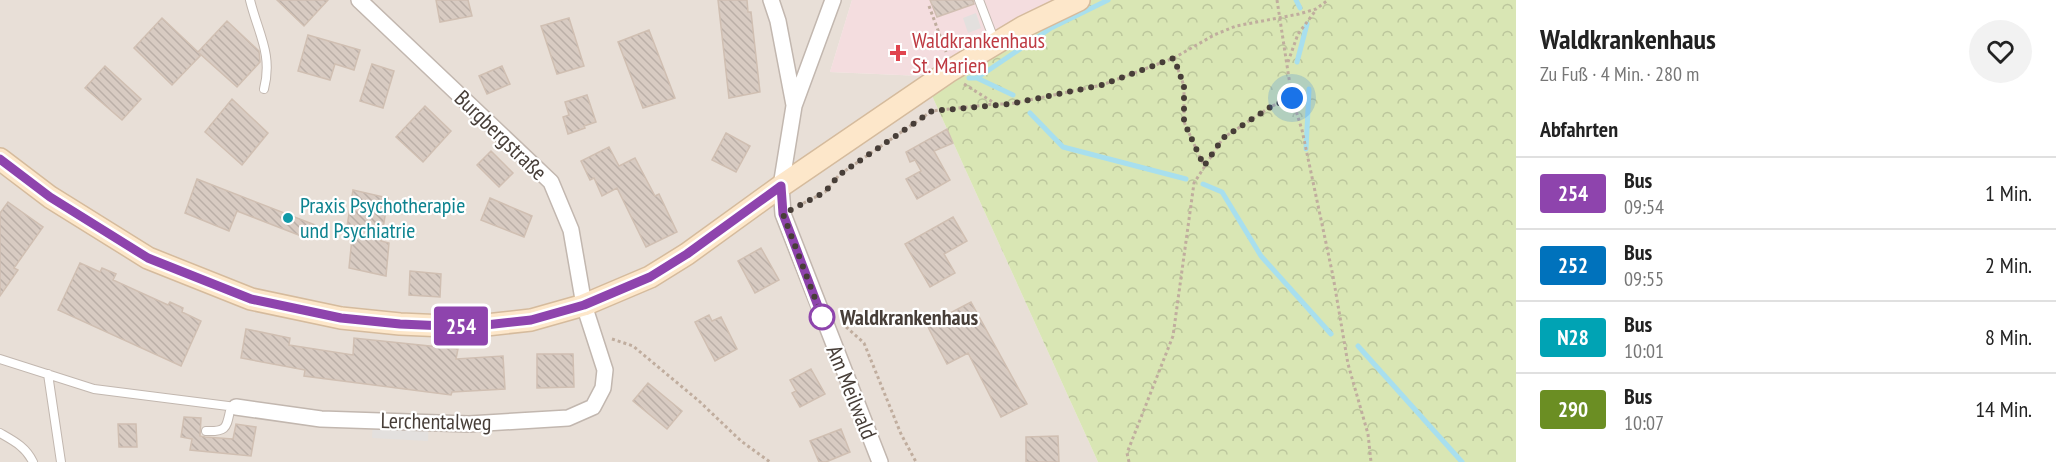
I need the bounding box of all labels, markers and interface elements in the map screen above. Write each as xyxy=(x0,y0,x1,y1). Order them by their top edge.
text: Waldkrankenhaus xyxy=(1540,20,1716,57)
button: heart xyxy=(1969,20,2032,83)
place label: Waldkrankenhaus St. Marien xyxy=(912,26,1045,79)
marker: Waldkrankenhaus St. Marien xyxy=(889,44,907,62)
text: Zu Fuß · 4 Min. · 280 m xyxy=(1540,61,1699,87)
your location xyxy=(1277,83,1307,113)
street label: Burgbergstraße xyxy=(449,84,553,186)
text: Abfahrten xyxy=(1540,115,1618,143)
text: Bus xyxy=(1624,166,1652,194)
text: 1 Min. xyxy=(1985,179,2032,207)
text: 254 xyxy=(1558,180,1588,207)
place label: Praxis Psychotherapie und Psychiatrie xyxy=(300,191,465,244)
text: 09:54 xyxy=(1624,194,1664,220)
marker: Praxis Psychotherapie und Psychiatrie xyxy=(281,211,295,225)
text: Bus xyxy=(1624,238,1652,266)
text: 2 Min. xyxy=(1985,251,2032,279)
text: 252 xyxy=(1558,252,1588,279)
text: 09:55 xyxy=(1624,266,1664,292)
place label: Waldkrankenhaus xyxy=(839,303,978,331)
marker: Waldkrankenhaus xyxy=(809,304,835,330)
line badge: 254 xyxy=(426,306,496,346)
text: Bus xyxy=(1624,310,1652,338)
text: 254 xyxy=(446,313,476,340)
text: 8 Min. xyxy=(1985,323,2032,351)
text: N28 xyxy=(1557,324,1589,351)
text: 10:01 xyxy=(1624,338,1664,364)
street label: Am Meilwald xyxy=(821,341,883,443)
text: Bus xyxy=(1624,382,1652,410)
text: 14 Min. xyxy=(1975,395,2032,423)
text: 290 xyxy=(1558,396,1588,423)
street label: Lerchentalweg xyxy=(380,406,492,436)
text: 10:07 xyxy=(1624,410,1664,436)

